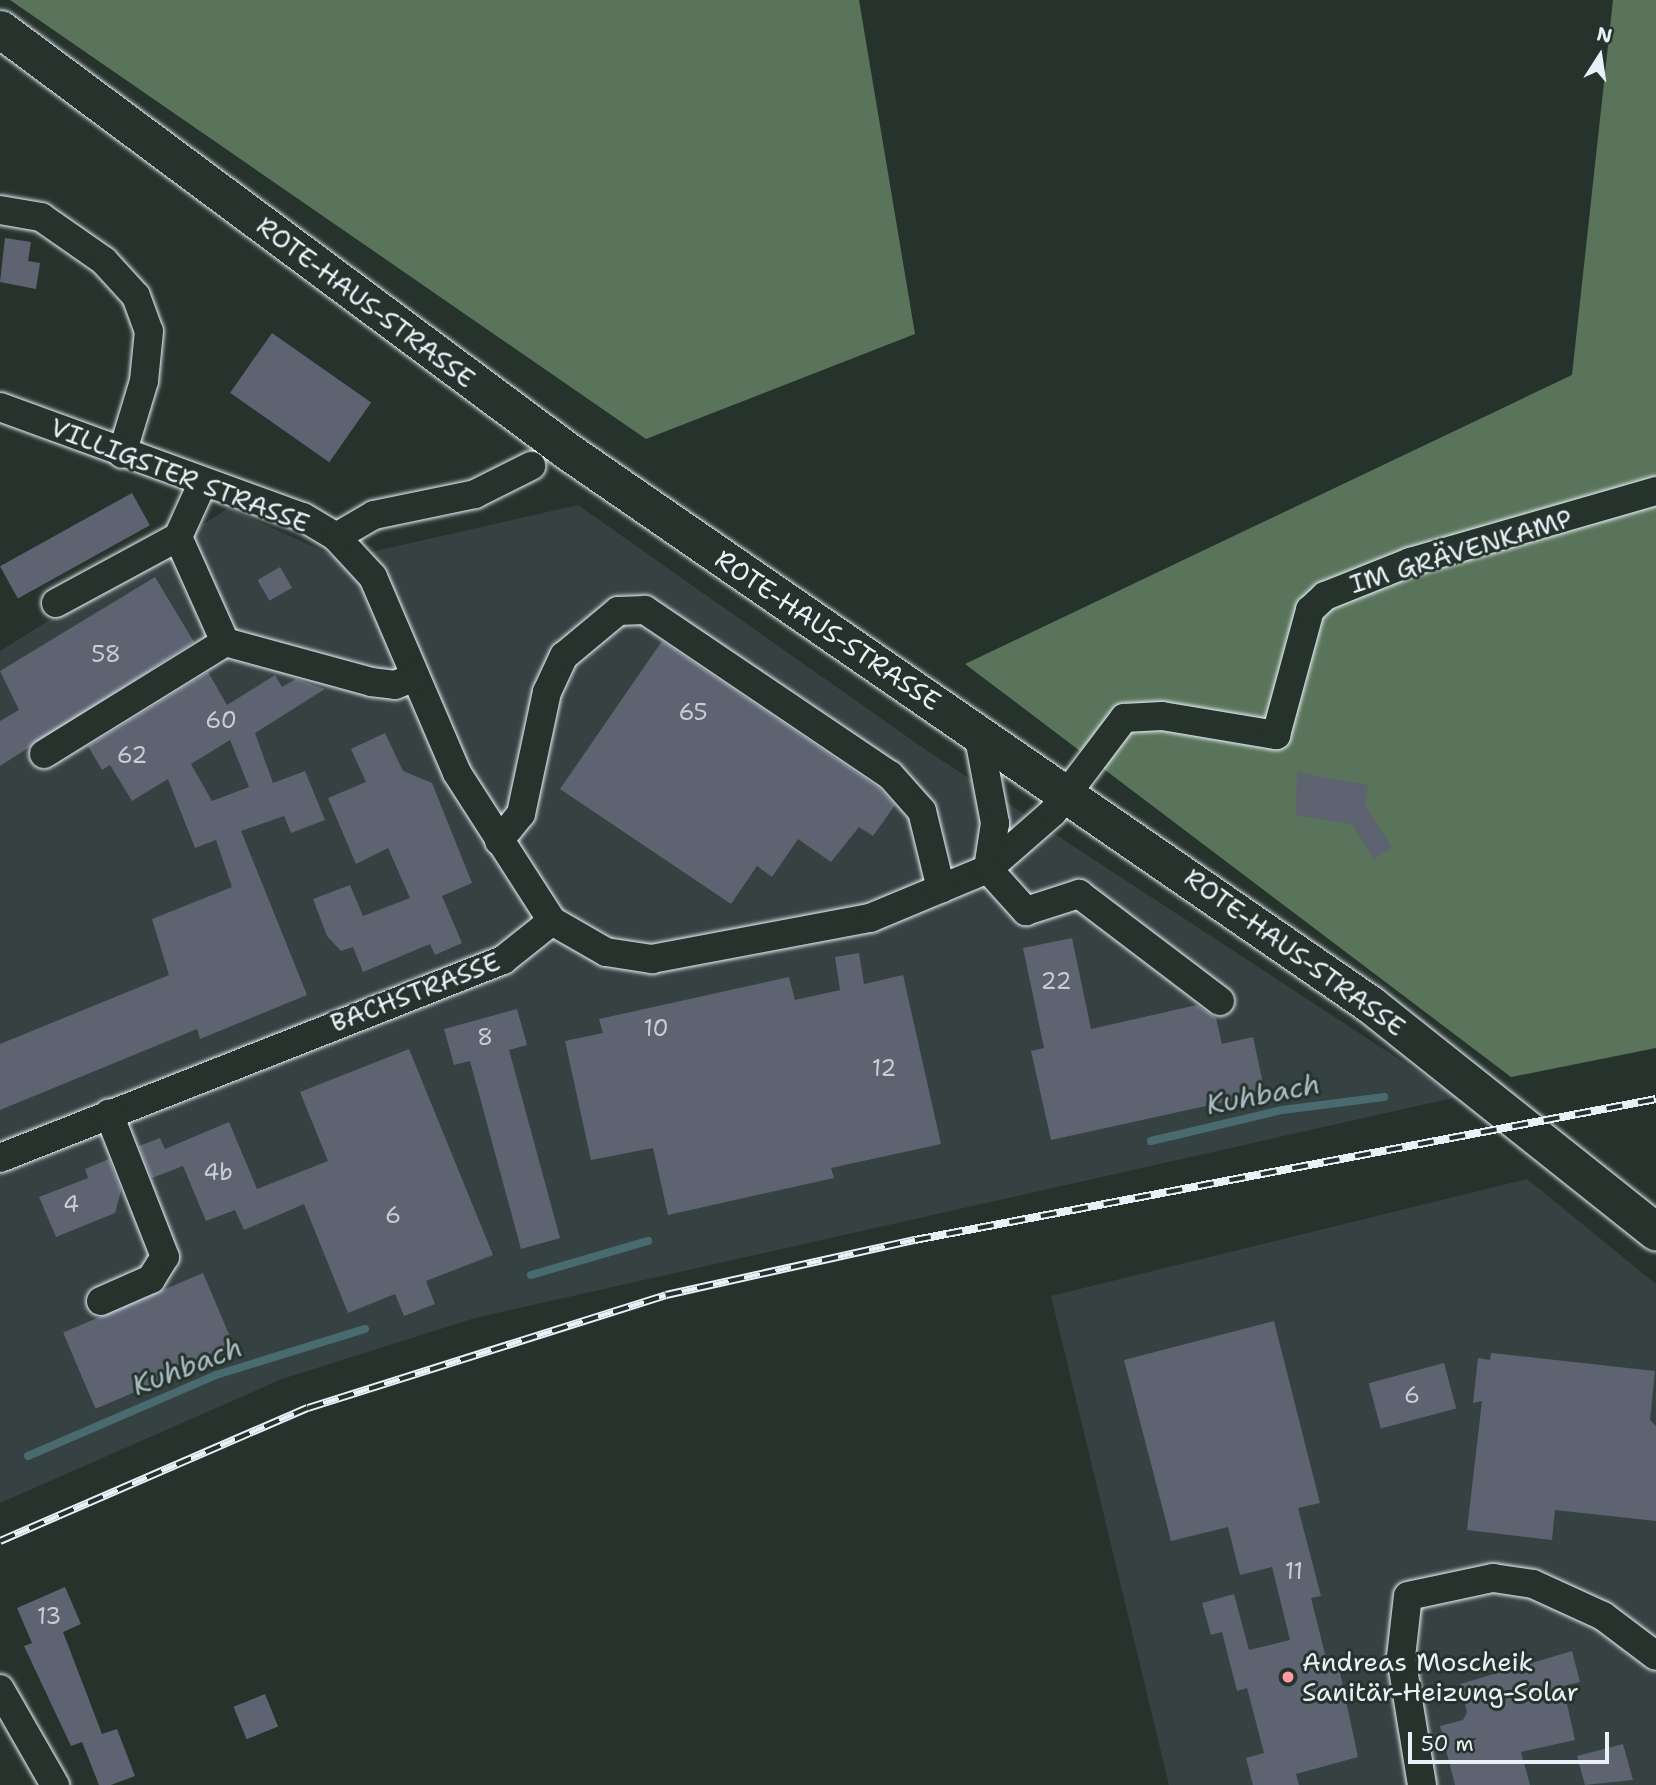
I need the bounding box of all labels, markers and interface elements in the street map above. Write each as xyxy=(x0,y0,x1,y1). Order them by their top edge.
north arrow xyxy=(1565,21,1635,91)
text: N xyxy=(1595,21,1614,49)
street label: ROTE-HAUS-STRASSE xyxy=(251,210,481,394)
street label: VILLIGSTER STRASSE xyxy=(46,411,314,539)
street label: IM GRÄVENKAMP xyxy=(1346,502,1576,600)
street label: ROTE-HAUS-STRASSE xyxy=(709,543,947,717)
house number: 58 xyxy=(91,640,121,668)
house number: 65 xyxy=(678,698,708,726)
house number: 60 xyxy=(205,706,237,734)
house number: 62 xyxy=(117,741,147,769)
street label: ROTE-HAUS-STRASSE xyxy=(1178,861,1412,1043)
street label: BACHSTRASSE xyxy=(326,945,504,1039)
house number: 22 xyxy=(1040,967,1072,995)
house number: 10 xyxy=(643,1014,669,1042)
house number: 8 xyxy=(477,1023,493,1051)
house number: 12 xyxy=(872,1054,896,1082)
water label: Kuhbach xyxy=(1203,1066,1323,1122)
house number: 4b xyxy=(203,1158,233,1186)
house number: 4 xyxy=(63,1190,79,1218)
house number: 6 xyxy=(385,1201,401,1229)
water label: Kuhbach xyxy=(127,1330,247,1402)
house number: 6 xyxy=(1404,1381,1420,1409)
house number: 11 xyxy=(1285,1557,1303,1585)
house number: 13 xyxy=(37,1602,61,1630)
place label: Andreas Moscheik Sanitär-Heizung-Solar xyxy=(1302,1646,1579,1708)
marker: Andreas Moscheik Sanitär-Heizung-Solar xyxy=(1280,1669,1296,1685)
scale bar xyxy=(1411,1718,1612,1762)
text: 50 m xyxy=(1421,1730,1474,1758)

